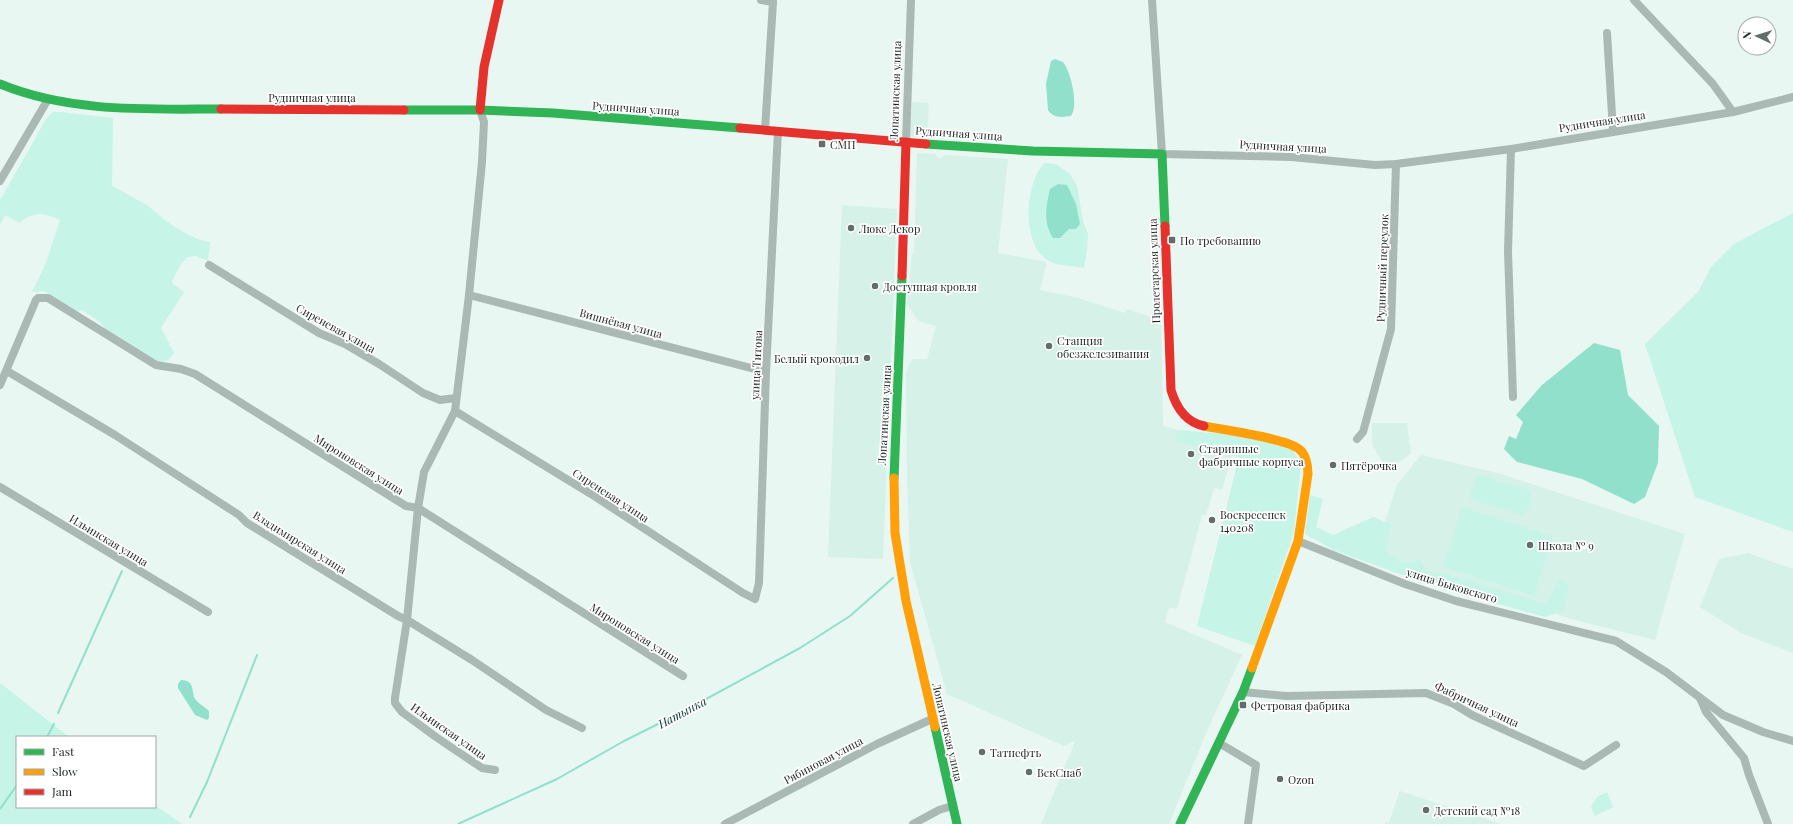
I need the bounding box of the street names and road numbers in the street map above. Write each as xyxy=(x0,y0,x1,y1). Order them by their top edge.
street label: Лопатинская улица xyxy=(886,40,904,143)
street label: Рудничная улица xyxy=(268,90,356,105)
street label: Рудничная улица xyxy=(592,97,681,119)
street label: Рудничная улица xyxy=(1558,107,1647,135)
street label: Рудничная улица xyxy=(915,122,1004,144)
street label: Рудничная улица xyxy=(1239,136,1328,156)
street label: Рудничный переулок xyxy=(1373,213,1391,322)
street label: Пролетарская улица xyxy=(1145,218,1163,324)
street label: Сиреневая улица xyxy=(294,300,379,356)
street label: Вишнёвая улица xyxy=(578,305,665,341)
street label: улица Титова xyxy=(747,329,765,401)
street label: Лопатинская улица xyxy=(874,364,894,467)
street label: Мироновская улица xyxy=(311,430,407,498)
street label: Сиреневая улица xyxy=(570,465,653,526)
street label: Владимирская улица xyxy=(250,507,350,577)
street label: Ильинская улица xyxy=(67,511,152,570)
street label: улица Быковского xyxy=(1404,564,1499,606)
street label: Мироновская улица xyxy=(587,599,683,667)
street label: Фабричная улица xyxy=(1433,678,1522,730)
street label: Лопатинская улица xyxy=(929,680,967,783)
street label: Ильинская улица xyxy=(408,699,490,763)
street label: Рябиновая улица xyxy=(781,733,866,787)

